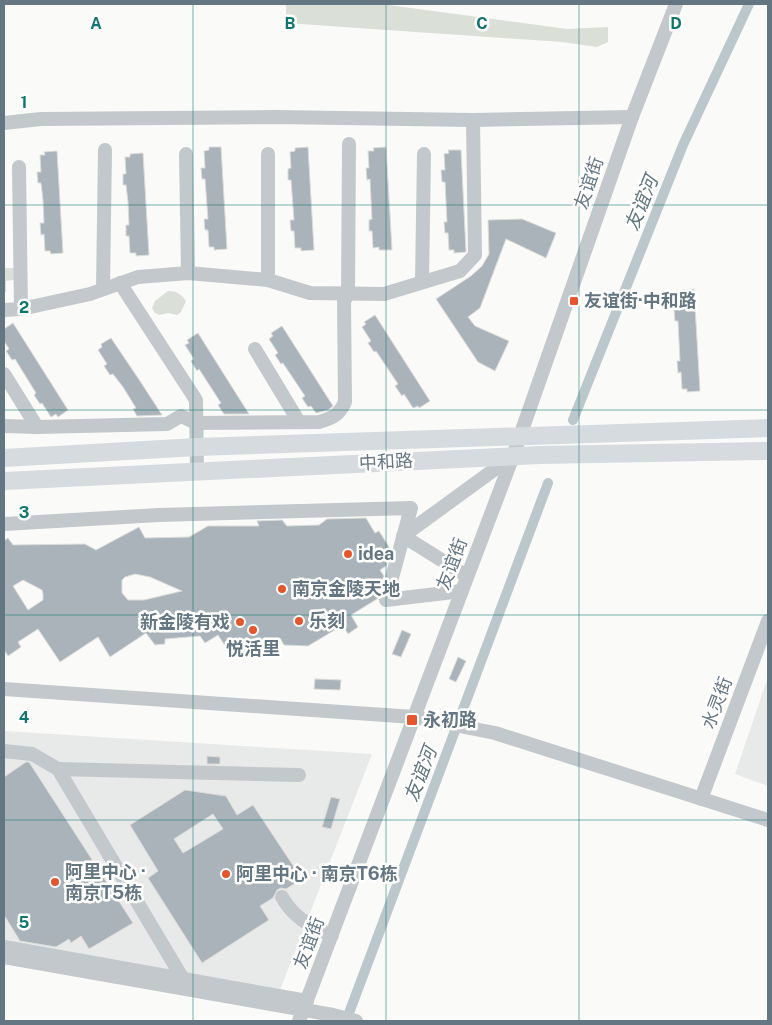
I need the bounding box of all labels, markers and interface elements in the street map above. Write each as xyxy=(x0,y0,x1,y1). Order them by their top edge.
text: A xyxy=(90,14,102,33)
text: B xyxy=(285,14,296,33)
text: C xyxy=(476,14,488,33)
text: D xyxy=(670,14,682,33)
text: 1 xyxy=(21,93,27,112)
street label: 友谊街 xyxy=(570,154,607,212)
water label: 友谊河 xyxy=(620,169,663,234)
place label: 友谊街·中和路 xyxy=(584,290,697,311)
marker: 友谊街·中和路 xyxy=(568,295,580,307)
text: 2 xyxy=(19,298,29,317)
street label: 中和路 xyxy=(358,450,413,473)
text: 3 xyxy=(19,503,29,522)
street label: 友谊街 xyxy=(432,535,471,593)
place label: idea xyxy=(358,543,394,564)
marker: idea xyxy=(342,548,354,560)
place label: 南京金陵天地 xyxy=(292,578,400,599)
marker: 南京金陵天地 xyxy=(276,583,288,595)
place label: 乐刻 xyxy=(309,610,345,631)
place label: 新金陵有戏 xyxy=(140,611,230,632)
marker: 乐刻 xyxy=(293,615,305,627)
marker: 新金陵有戏 xyxy=(234,616,246,628)
marker: 悦活里 xyxy=(247,624,259,636)
place label: 悦活里 xyxy=(226,638,280,659)
street label: 水灵街 xyxy=(697,674,736,732)
text: 4 xyxy=(19,708,30,727)
place label: 永初路 xyxy=(423,709,477,730)
marker: 永初路 xyxy=(405,713,419,727)
water label: 友谊河 xyxy=(400,740,442,805)
place label: 阿里中心 · 南京T5栋 xyxy=(65,861,146,903)
place label: 阿里中心 · 南京T6栋 xyxy=(236,863,398,884)
marker: 阿里中心 · 南京T6栋 xyxy=(220,868,232,880)
marker: 阿里中心 · 南京T5栋 xyxy=(49,876,61,888)
text: 5 xyxy=(19,913,30,932)
street label: 友谊街 xyxy=(289,914,328,972)

